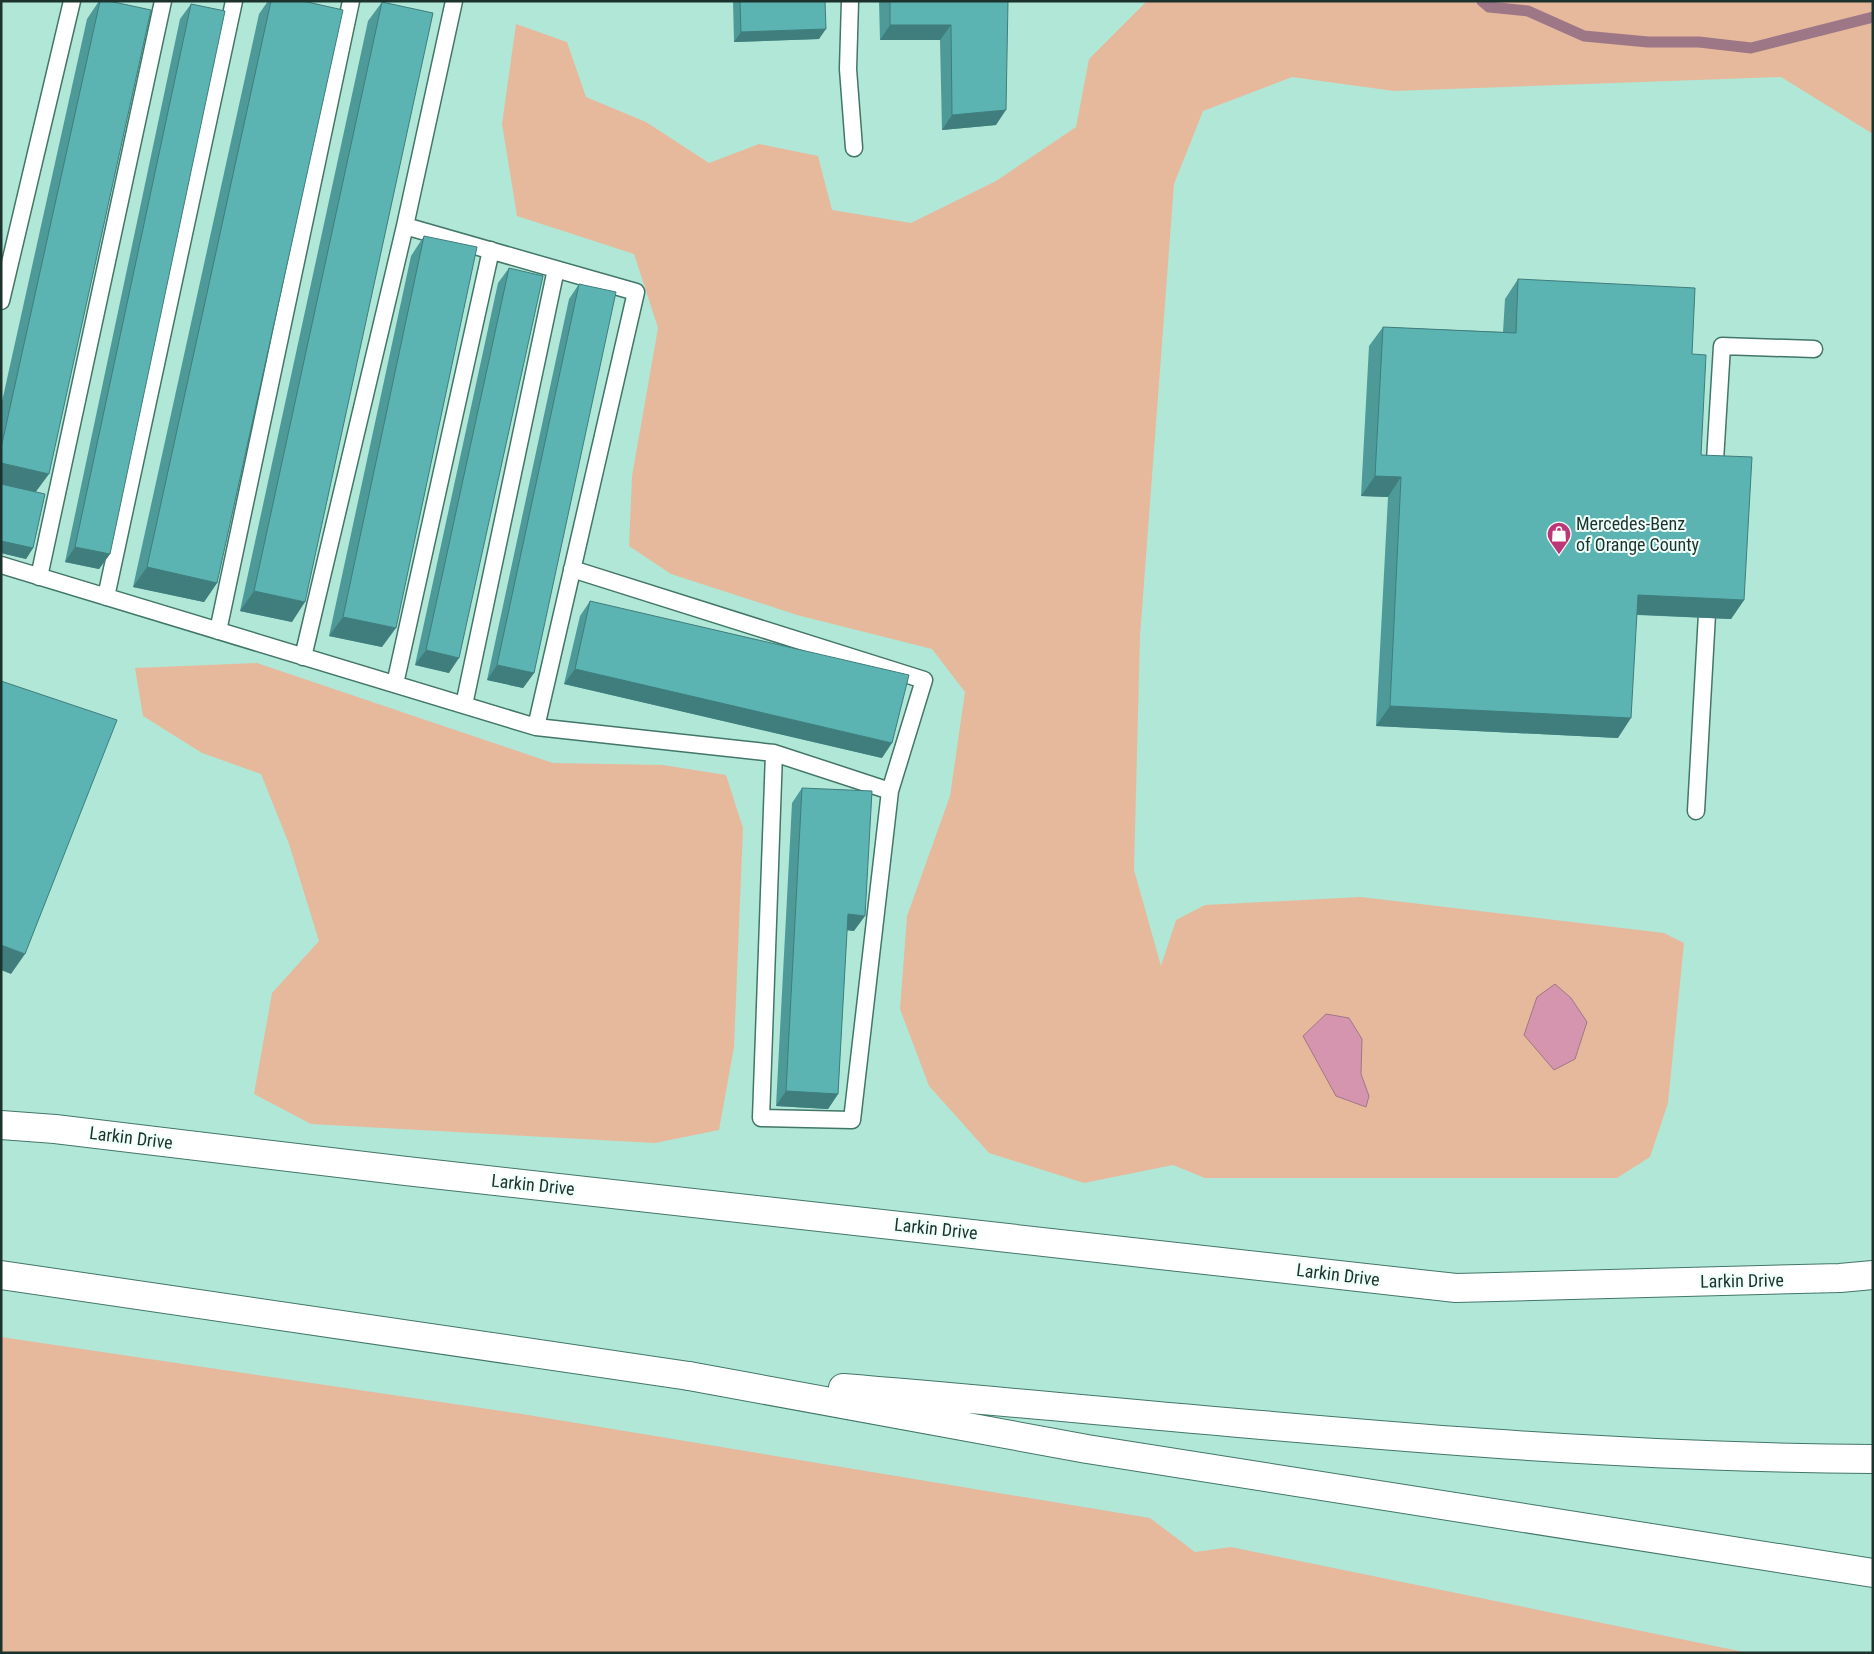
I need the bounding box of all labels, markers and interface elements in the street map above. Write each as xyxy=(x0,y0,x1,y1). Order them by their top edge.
place label: Mercedes-Benz of Orange County xyxy=(1576,513,1700,555)
shop icon: Mercedes-Benz of Orange County xyxy=(1546,521,1572,555)
street label: Larkin Drive xyxy=(88,1122,174,1153)
street label: Larkin Drive xyxy=(490,1170,576,1199)
street label: Larkin Drive xyxy=(893,1214,979,1243)
street label: Larkin Drive xyxy=(1295,1259,1381,1290)
street label: Larkin Drive xyxy=(1700,1269,1784,1292)

